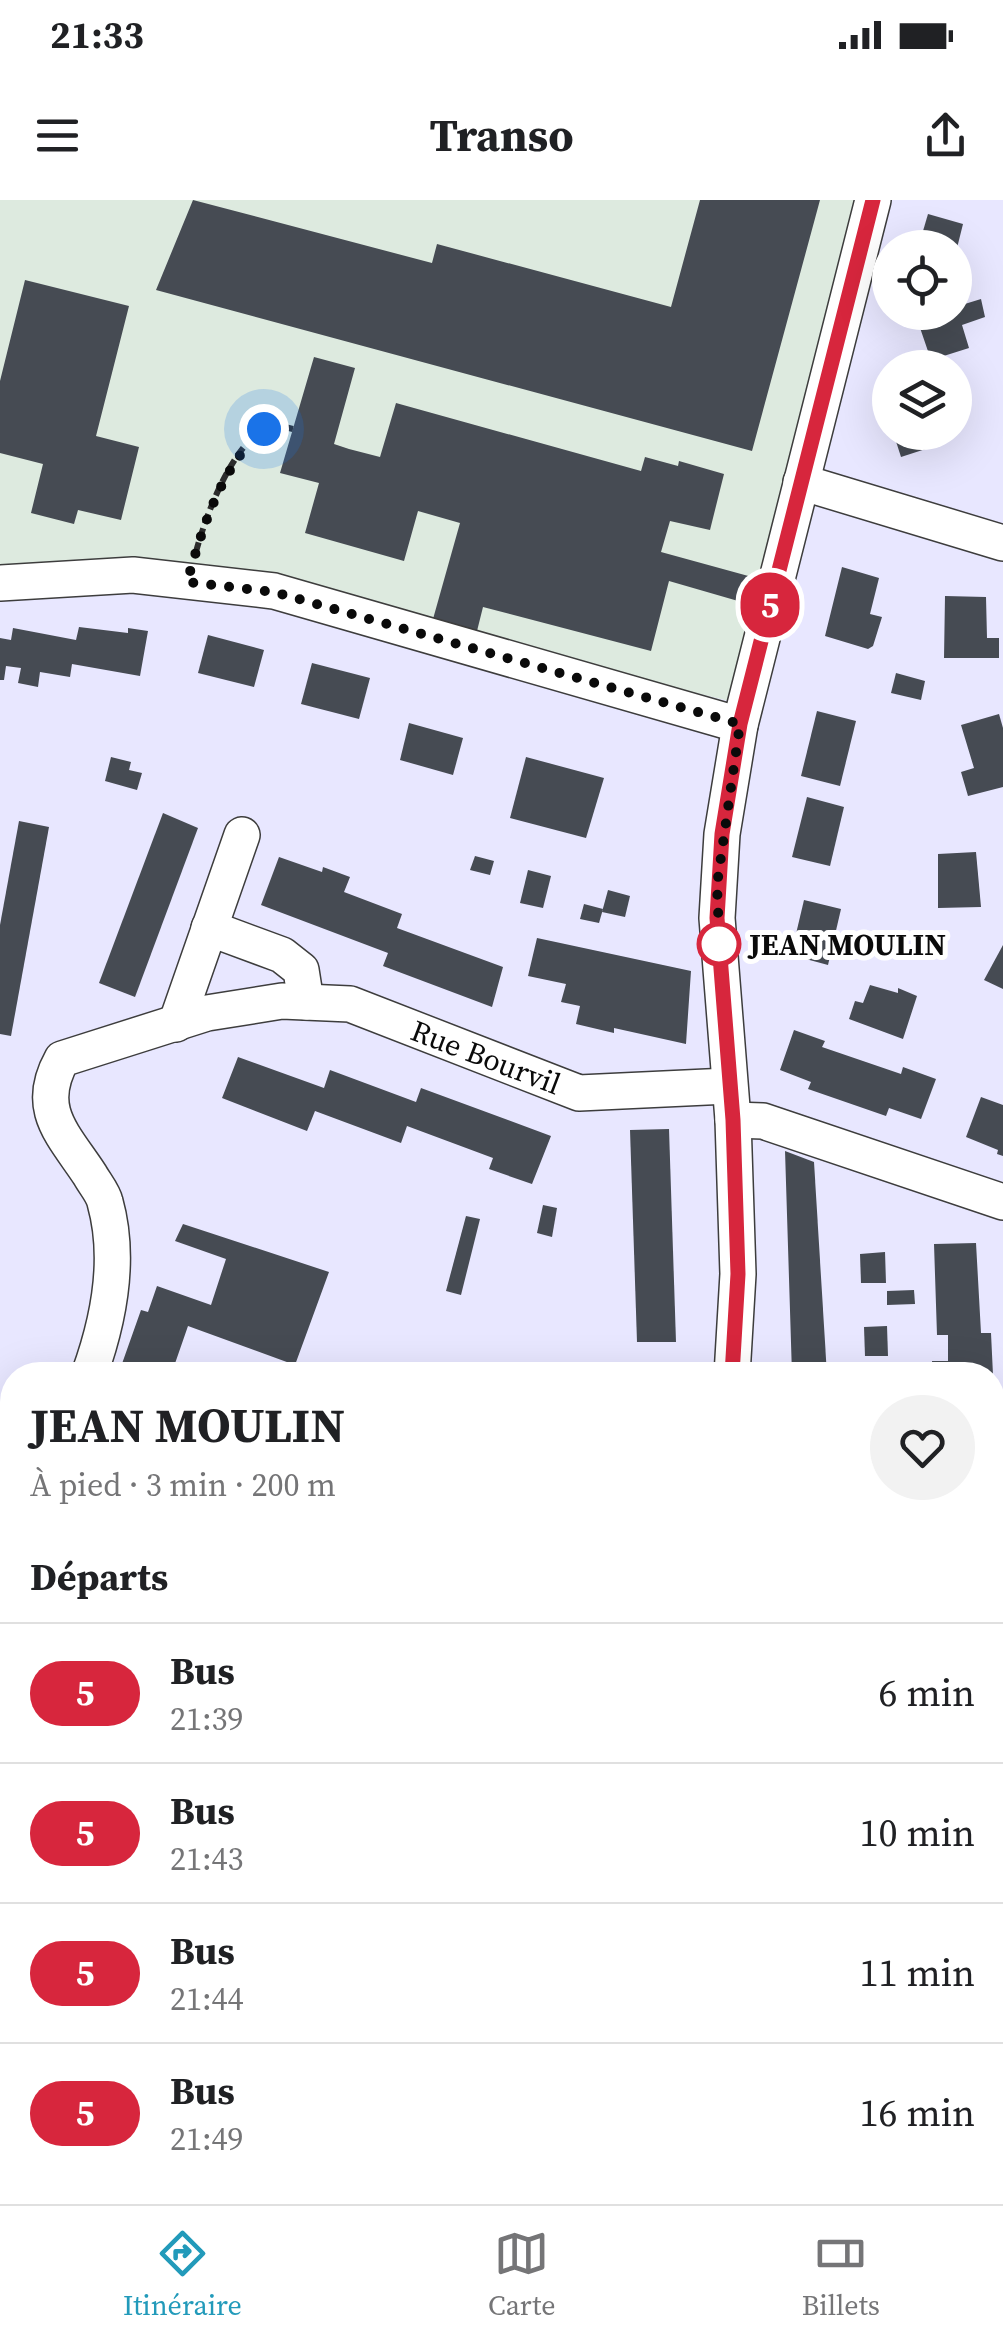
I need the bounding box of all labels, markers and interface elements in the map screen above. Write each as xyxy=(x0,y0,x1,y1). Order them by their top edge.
text: 21:33 xyxy=(50,9,144,61)
text: Transo xyxy=(429,104,574,166)
icon: menu xyxy=(30,108,85,163)
icon: share xyxy=(918,108,973,163)
map controls xyxy=(872,230,972,450)
button: locate xyxy=(872,230,972,330)
button: layers xyxy=(872,350,972,450)
your location xyxy=(239,404,289,454)
line badge: 5 xyxy=(738,572,802,638)
text: 5 xyxy=(761,581,779,629)
marker: JEAN MOULIN xyxy=(698,923,740,965)
place label: JEAN MOULIN xyxy=(747,924,946,965)
street label: Rue Bourvil xyxy=(405,1010,567,1104)
text: JEAN MOULIN xyxy=(30,1392,345,1458)
button: heart xyxy=(870,1395,975,1500)
text: À pied · 3 min · 200 m xyxy=(30,1463,336,1507)
text: Départs xyxy=(30,1551,168,1603)
text: Bus xyxy=(170,1645,235,1697)
text: 6 min xyxy=(879,1667,975,1719)
text: 5 xyxy=(76,1669,94,1717)
text: 21:39 xyxy=(170,1697,244,1741)
text: Bus xyxy=(170,1785,235,1837)
text: 10 min xyxy=(860,1807,975,1859)
text: 5 xyxy=(76,1809,94,1857)
text: 21:43 xyxy=(170,1837,244,1881)
text: Bus xyxy=(170,1925,235,1977)
text: 11 min xyxy=(860,1947,975,1999)
text: 5 xyxy=(76,1949,94,1997)
text: 21:44 xyxy=(170,1977,244,2021)
text: Bus xyxy=(170,2065,235,2117)
text: 16 min xyxy=(860,2087,975,2139)
text: 5 xyxy=(76,2089,94,2137)
text: 21:49 xyxy=(170,2117,244,2161)
tab: Itinéraire xyxy=(123,2226,242,2324)
tab: Carte xyxy=(488,2226,556,2324)
tab: Billets xyxy=(802,2226,880,2324)

